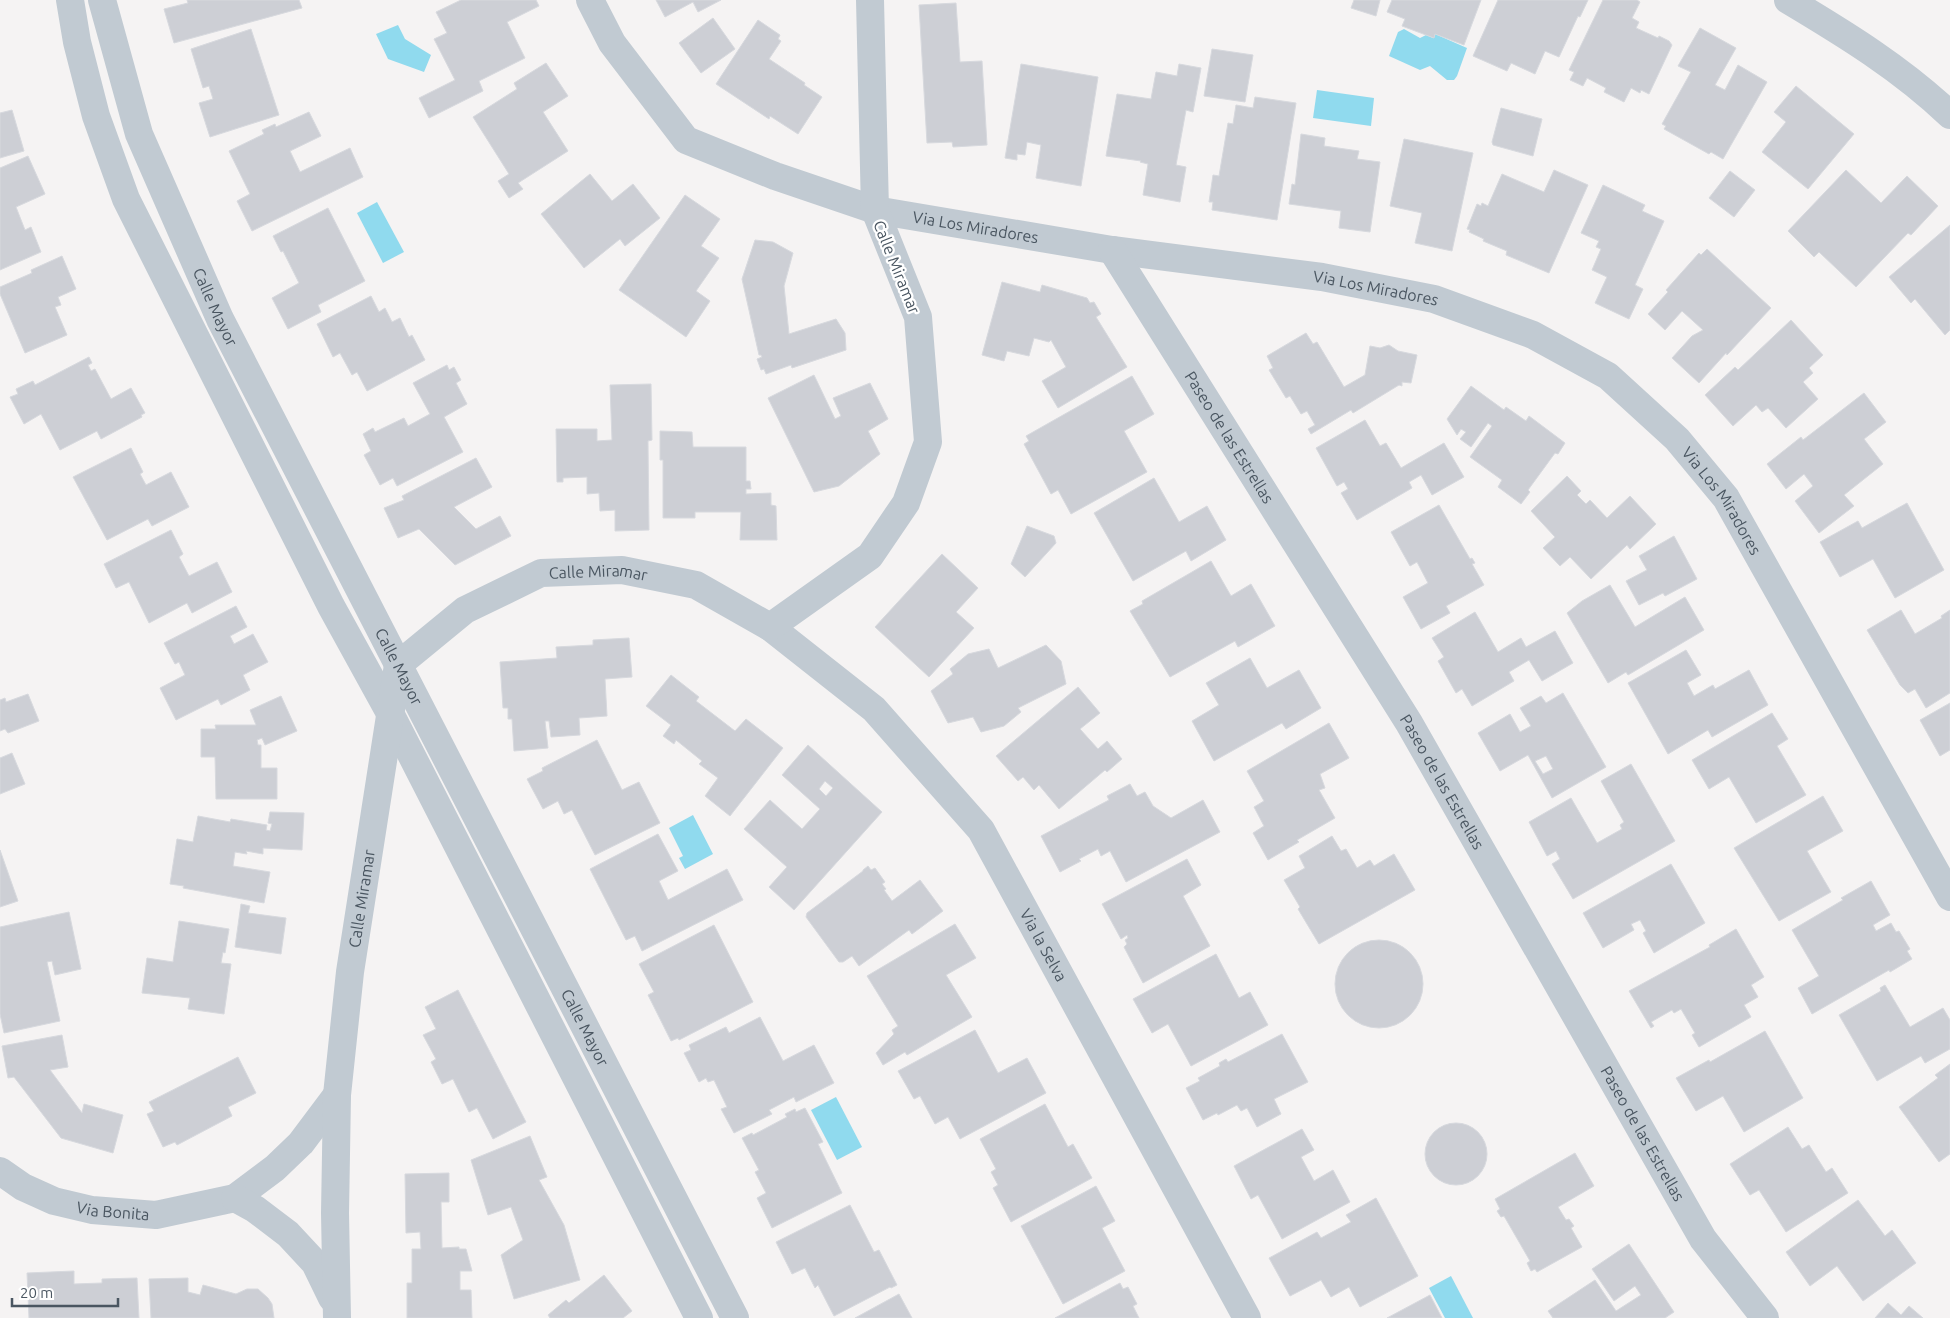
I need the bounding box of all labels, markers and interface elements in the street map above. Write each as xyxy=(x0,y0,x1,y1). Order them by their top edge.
street label: Via Los Miradores xyxy=(911,208,1040,246)
street label: Calle Miramar xyxy=(870,218,924,316)
street label: Calle Mayor xyxy=(190,265,241,349)
street label: Via Los Miradores xyxy=(1312,267,1441,309)
street label: Paseo de las Estrellas xyxy=(1181,368,1278,506)
street label: Via Los Miradores xyxy=(1678,443,1765,558)
street label: Calle Miramar xyxy=(548,561,649,584)
street label: Calle Mayor xyxy=(372,625,426,708)
street label: Paseo de las Estrellas xyxy=(1397,711,1488,852)
street label: Calle Miramar xyxy=(345,848,378,949)
street label: Via la Selva xyxy=(1017,906,1071,985)
street label: Calle Mayor xyxy=(558,986,613,1069)
street label: Paseo de las Estrellas xyxy=(1597,1063,1688,1204)
street label: Via Bonita xyxy=(74,1198,150,1223)
scale bar xyxy=(12,1276,119,1308)
text: 20 m xyxy=(20,1284,53,1301)

